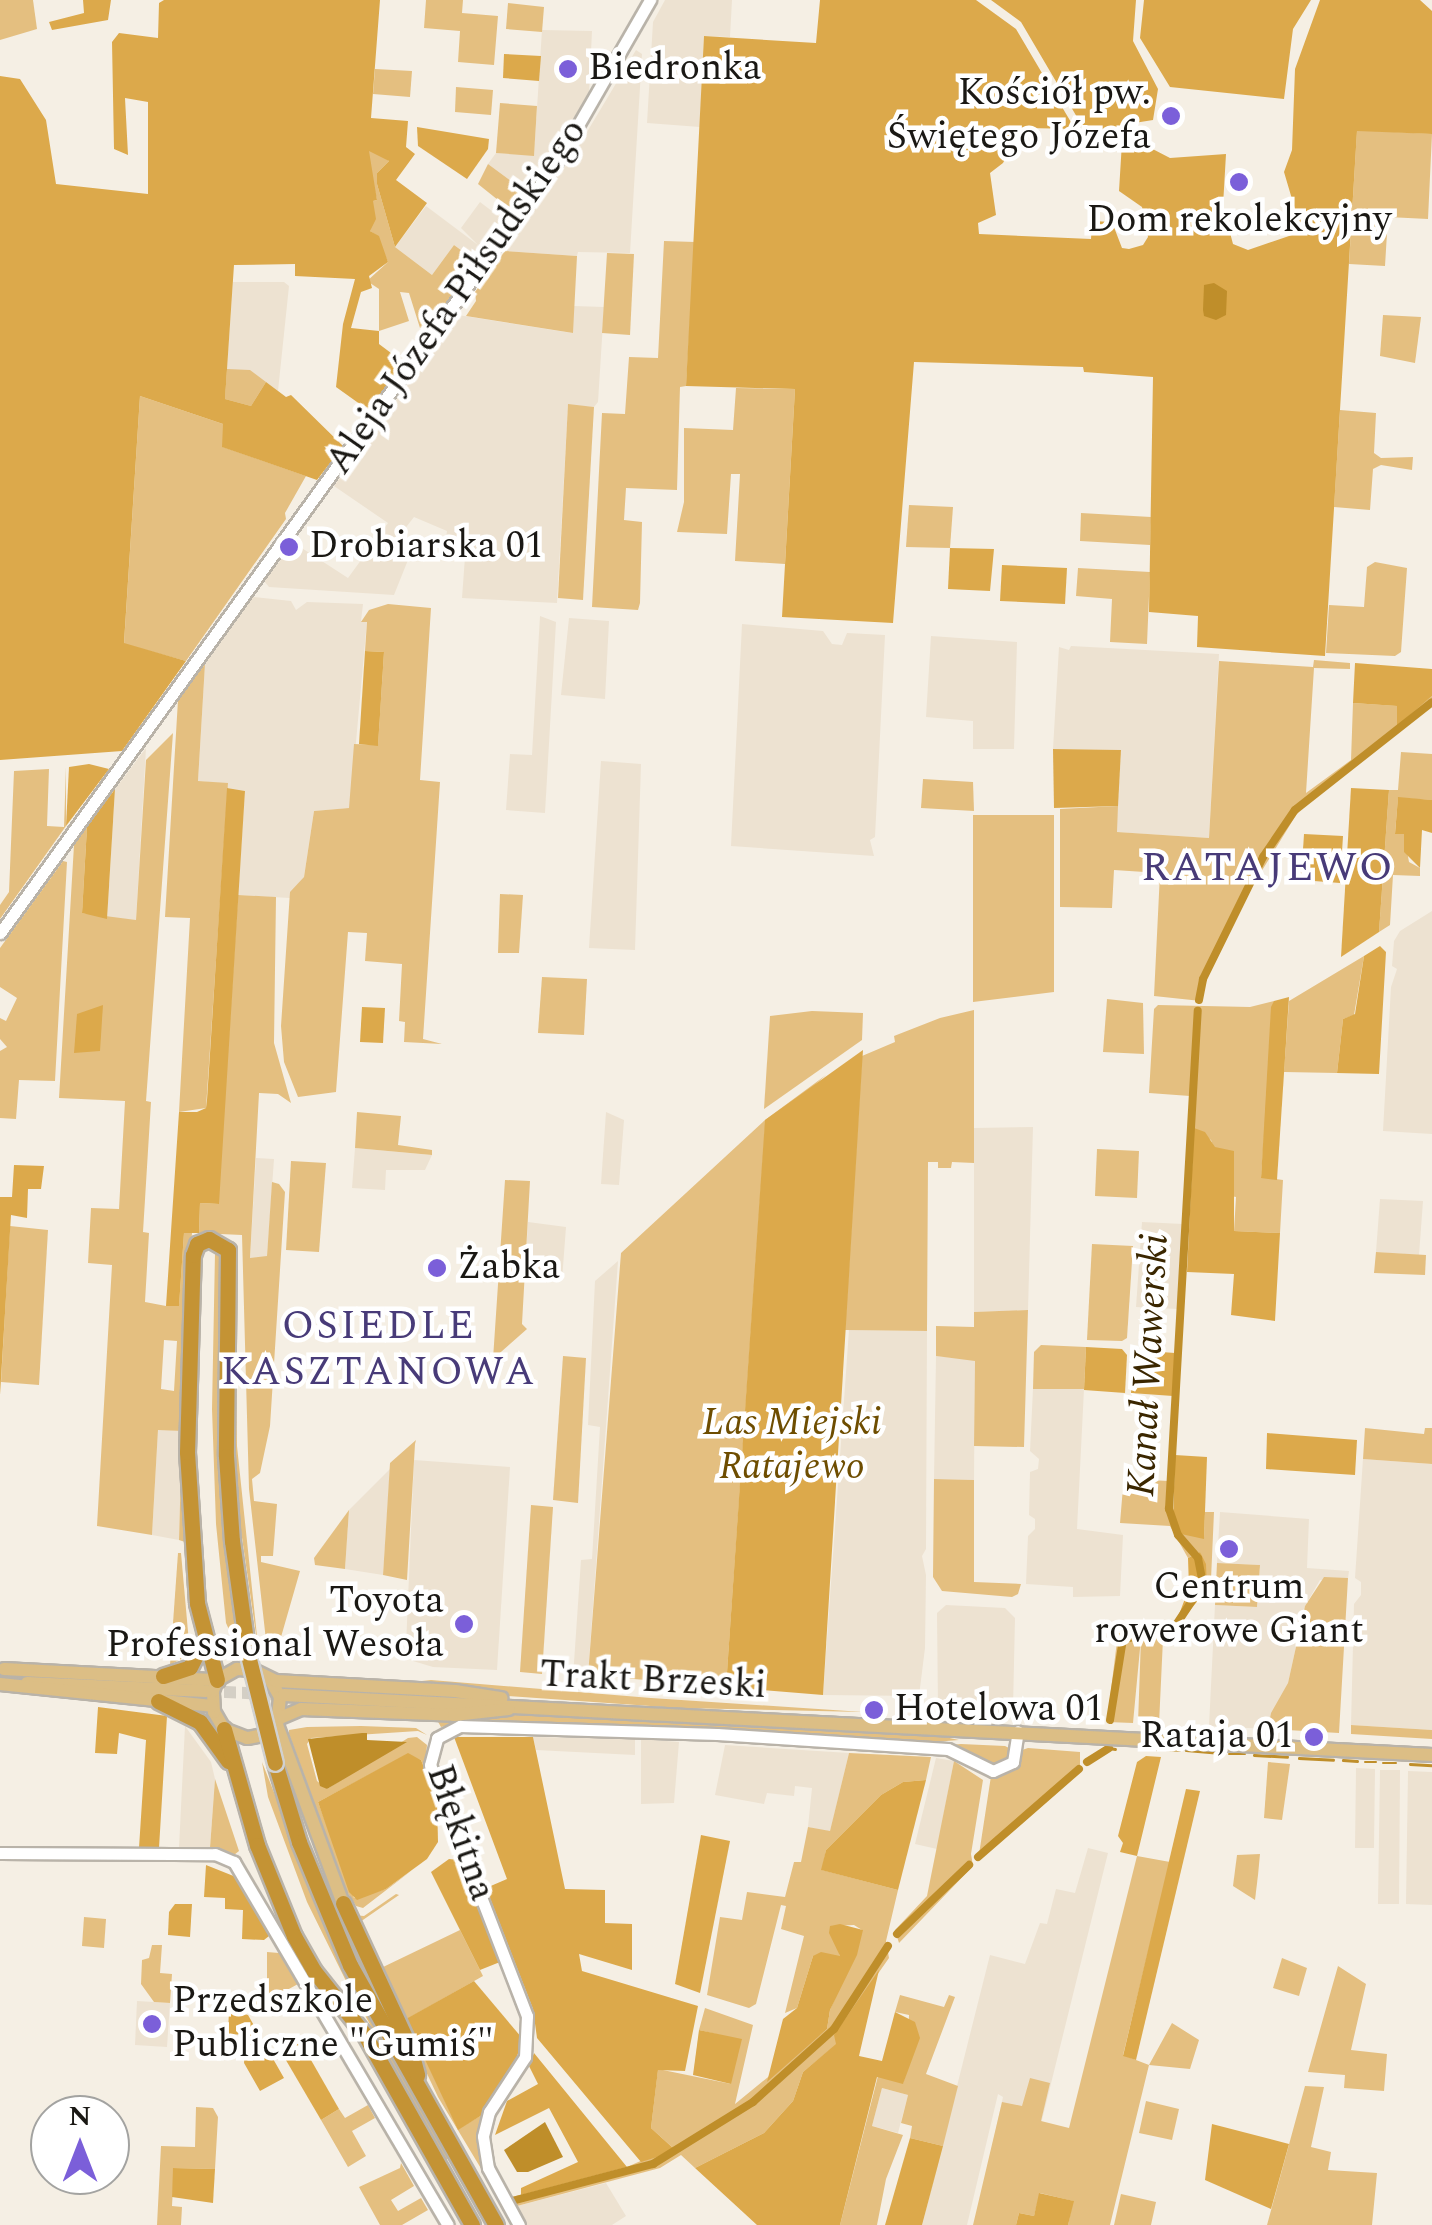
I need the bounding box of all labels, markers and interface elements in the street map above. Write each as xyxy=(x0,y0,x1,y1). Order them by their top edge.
place label: Biedronka xyxy=(588,46,761,92)
marker: Biedronka xyxy=(557,58,579,80)
place label: Kościół pw. Świętego Józefa xyxy=(887,71,1151,160)
marker: Kościół pw. Świętego Józefa xyxy=(1160,105,1182,127)
street label: Aleja Józefa Piłsudskiego xyxy=(317,110,597,484)
marker: Dom rekolekcyjny xyxy=(1228,171,1250,193)
place label: Dom rekolekcyjny xyxy=(1087,198,1391,244)
place label: Drobiarska 01 xyxy=(309,524,544,570)
marker: Drobiarska 01 xyxy=(278,536,300,558)
district label: RATAJEWO xyxy=(1141,843,1395,893)
water label: Kanał Wawerski xyxy=(1118,1232,1180,1498)
place label: Żabka xyxy=(457,1245,560,1291)
marker: Żabka xyxy=(426,1257,448,1279)
district label: OSIEDLE KASZTANOWA xyxy=(221,1303,537,1397)
park label: Las Miejski Ratajewo xyxy=(702,1401,882,1490)
marker: Centrum rowerowe Giant xyxy=(1218,1538,1240,1560)
place label: Centrum rowerowe Giant xyxy=(1094,1565,1364,1655)
place label: Toyota Professional Wesoła xyxy=(106,1579,444,1668)
marker: Toyota Professional Wesoła xyxy=(453,1613,475,1635)
street label: Trakt Brzeski xyxy=(539,1652,767,1710)
place label: Hotelowa 01 xyxy=(894,1687,1104,1733)
marker: Hotelowa 01 xyxy=(863,1699,885,1721)
place label: Rataja 01 xyxy=(1140,1714,1294,1760)
marker: Rataja 01 xyxy=(1303,1726,1325,1748)
street label: Błękitna xyxy=(416,1759,504,1907)
place label: Przedszkole Publiczne "Gumiś" xyxy=(172,1979,494,2068)
marker: Przedszkole Publiczne "Gumiś" xyxy=(141,2013,163,2035)
north arrow xyxy=(30,2095,130,2195)
text: N xyxy=(69,2095,91,2138)

